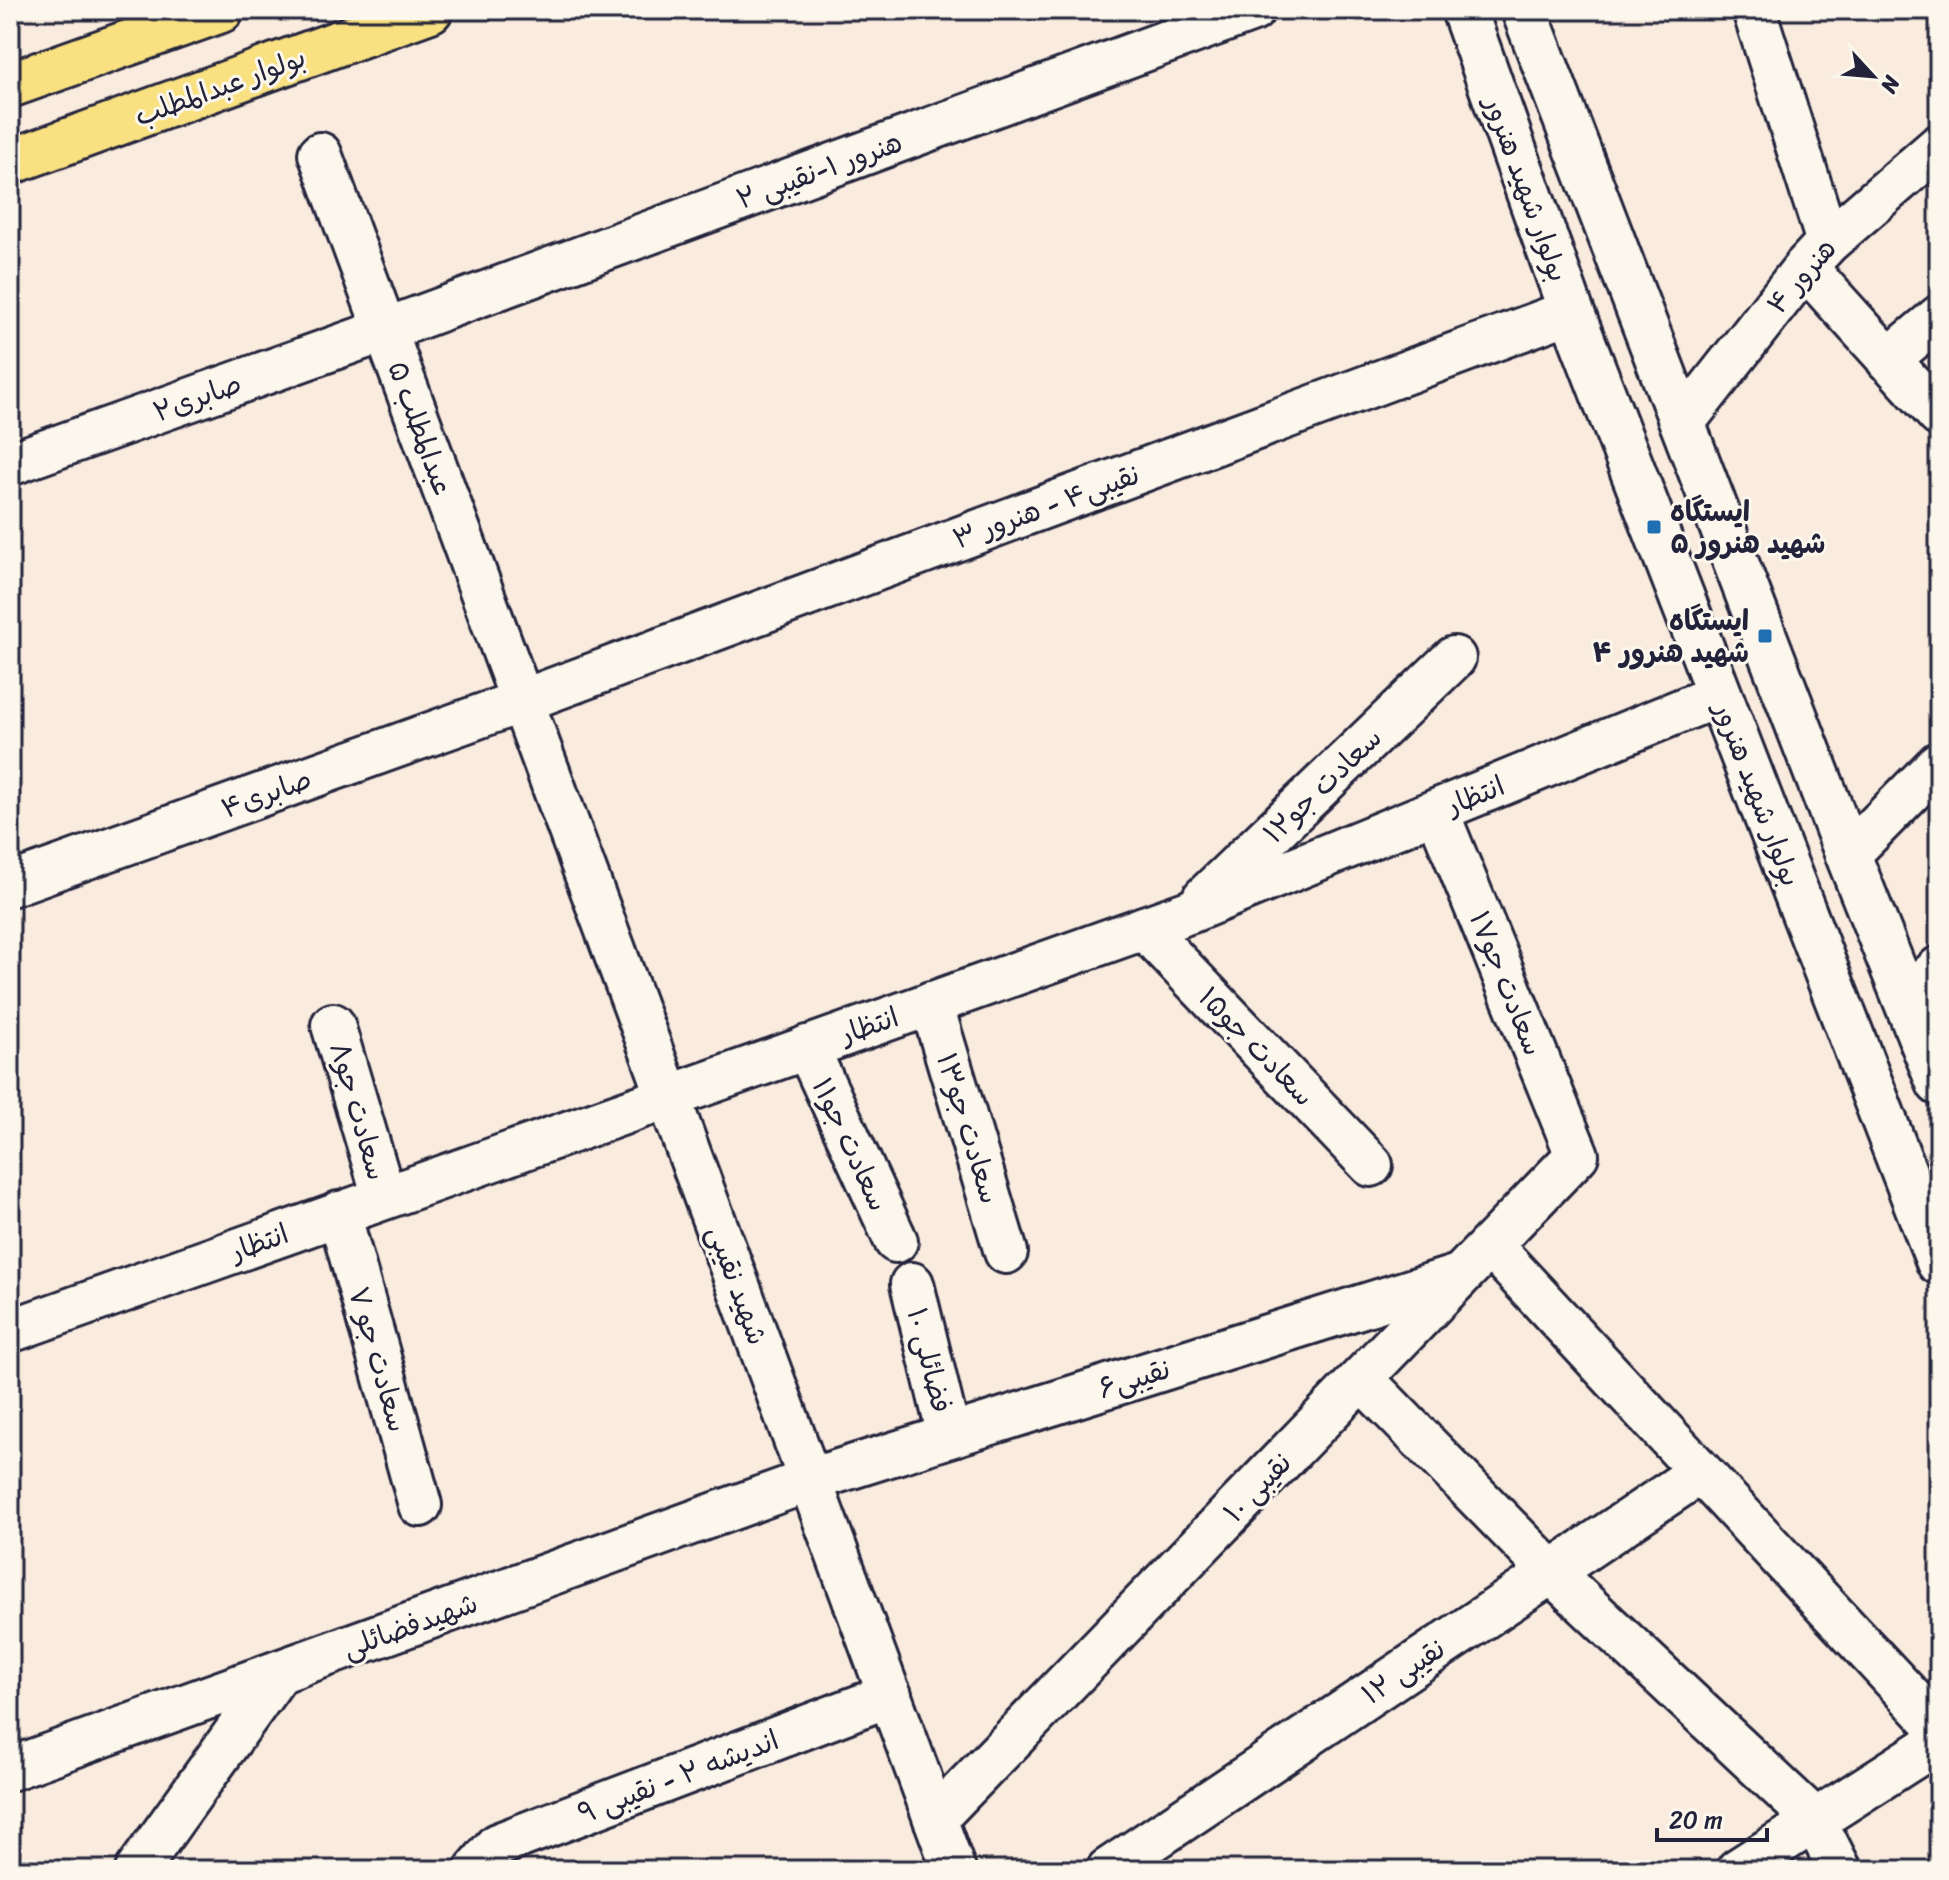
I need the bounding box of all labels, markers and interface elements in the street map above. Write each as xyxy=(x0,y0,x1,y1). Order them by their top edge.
street label: بولوار عبدالمطلب xyxy=(127,33,313,140)
north arrow xyxy=(1833,36,1913,116)
text: N xyxy=(1869,68,1912,101)
street label: بولوار شهید هنرور xyxy=(1470,88,1583,289)
street label: هنرور ۱-نقیبی ۲ xyxy=(729,118,909,223)
street label: هنرور ۴ xyxy=(1754,227,1849,326)
street label: عبدالمطلب ۵ xyxy=(374,354,468,502)
street label: صابری۲ xyxy=(146,359,249,436)
street label: نقیبی۴ - هنرور ۳ xyxy=(946,450,1147,563)
place label: ایستگاه شهید هنرور ۵ xyxy=(1670,487,1825,568)
marker: ایستگاه شهید هنرور ۵ xyxy=(1645,518,1663,536)
place label: ایستگاه شهید هنرور ۴ xyxy=(1592,596,1749,677)
marker: ایستگاه شهید هنرور ۴ xyxy=(1756,627,1774,645)
street label: بولوار شهید هنرور xyxy=(1699,693,1815,894)
street label: سعادت جو۱۲ xyxy=(1251,715,1394,856)
street label: صابری۴ xyxy=(214,754,319,832)
street label: انتظار xyxy=(1437,762,1512,830)
street label: سعادت جو۱۷ xyxy=(1455,903,1558,1063)
street label: سعادت جو۱۵ xyxy=(1186,975,1327,1118)
street label: انتظار xyxy=(832,993,905,1059)
street label: سعادت جو۸ xyxy=(315,1036,402,1186)
street label: سعادت جو۱۳ xyxy=(922,1047,1015,1210)
street label: سعادت جو۱۱ xyxy=(798,1069,903,1219)
street label: انتظار xyxy=(222,1209,296,1276)
street label: شهید نقیبی xyxy=(693,1218,782,1352)
street label: سعادت جو ۷ xyxy=(334,1281,423,1438)
street label: فضائلی ۱۰ xyxy=(893,1302,966,1418)
street label: نقیبی۶ xyxy=(1092,1344,1177,1413)
street label: نقیبی ۱۰ xyxy=(1211,1440,1304,1534)
street label: شهیدفضائلی xyxy=(336,1578,485,1673)
street label: نقیبی ۱۲ xyxy=(1351,1625,1456,1718)
street label: اندیشه ۲ - نقیبی ۹ xyxy=(570,1716,786,1837)
scale bar xyxy=(1657,1792,1767,1842)
text: 20 m xyxy=(1669,1799,1723,1841)

